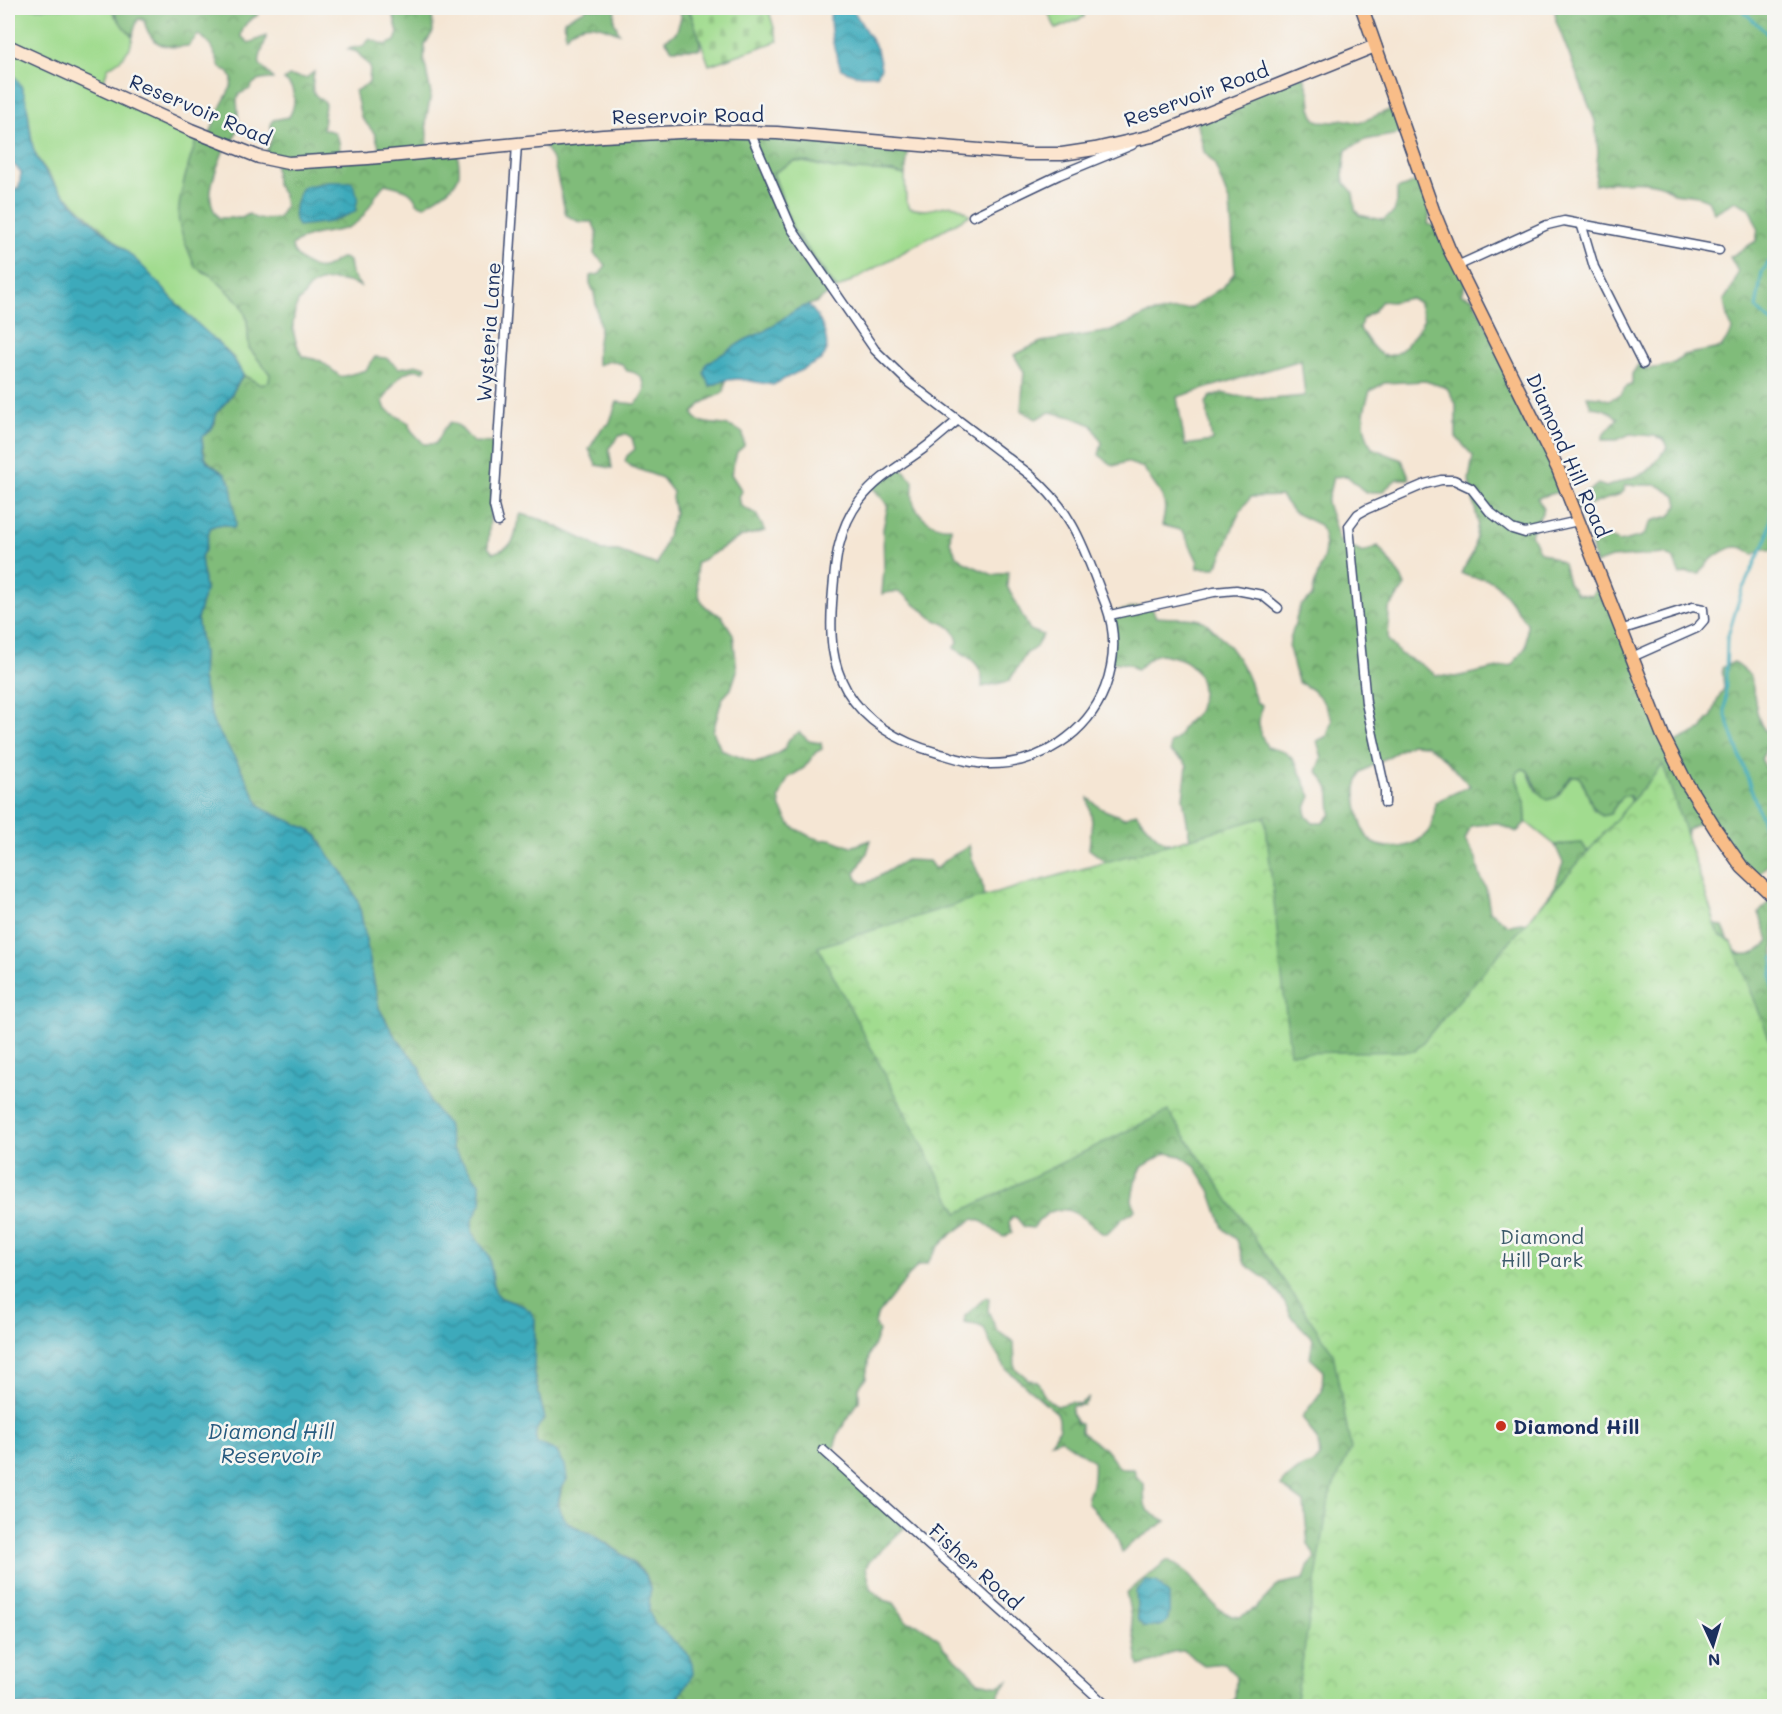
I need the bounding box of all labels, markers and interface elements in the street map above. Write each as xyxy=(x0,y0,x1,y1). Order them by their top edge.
street label: Reservoir Road xyxy=(1120,56,1272,132)
street label: Reservoir Road xyxy=(126,67,276,151)
street label: Reservoir Road xyxy=(612,101,764,129)
street label: Wysteria Lane xyxy=(470,261,506,403)
street label: Diamond Hill Road xyxy=(1521,369,1617,541)
park label: Diamond Hill Park xyxy=(1500,1223,1584,1272)
place label: Diamond Hill xyxy=(1513,1413,1639,1439)
water label: Diamond Hill Reservoir xyxy=(208,1417,335,1468)
marker: Diamond Hill xyxy=(1494,1419,1508,1433)
street label: Fisher Road xyxy=(924,1517,1028,1615)
north arrow xyxy=(1683,1615,1743,1675)
text: N xyxy=(1707,1650,1721,1671)

